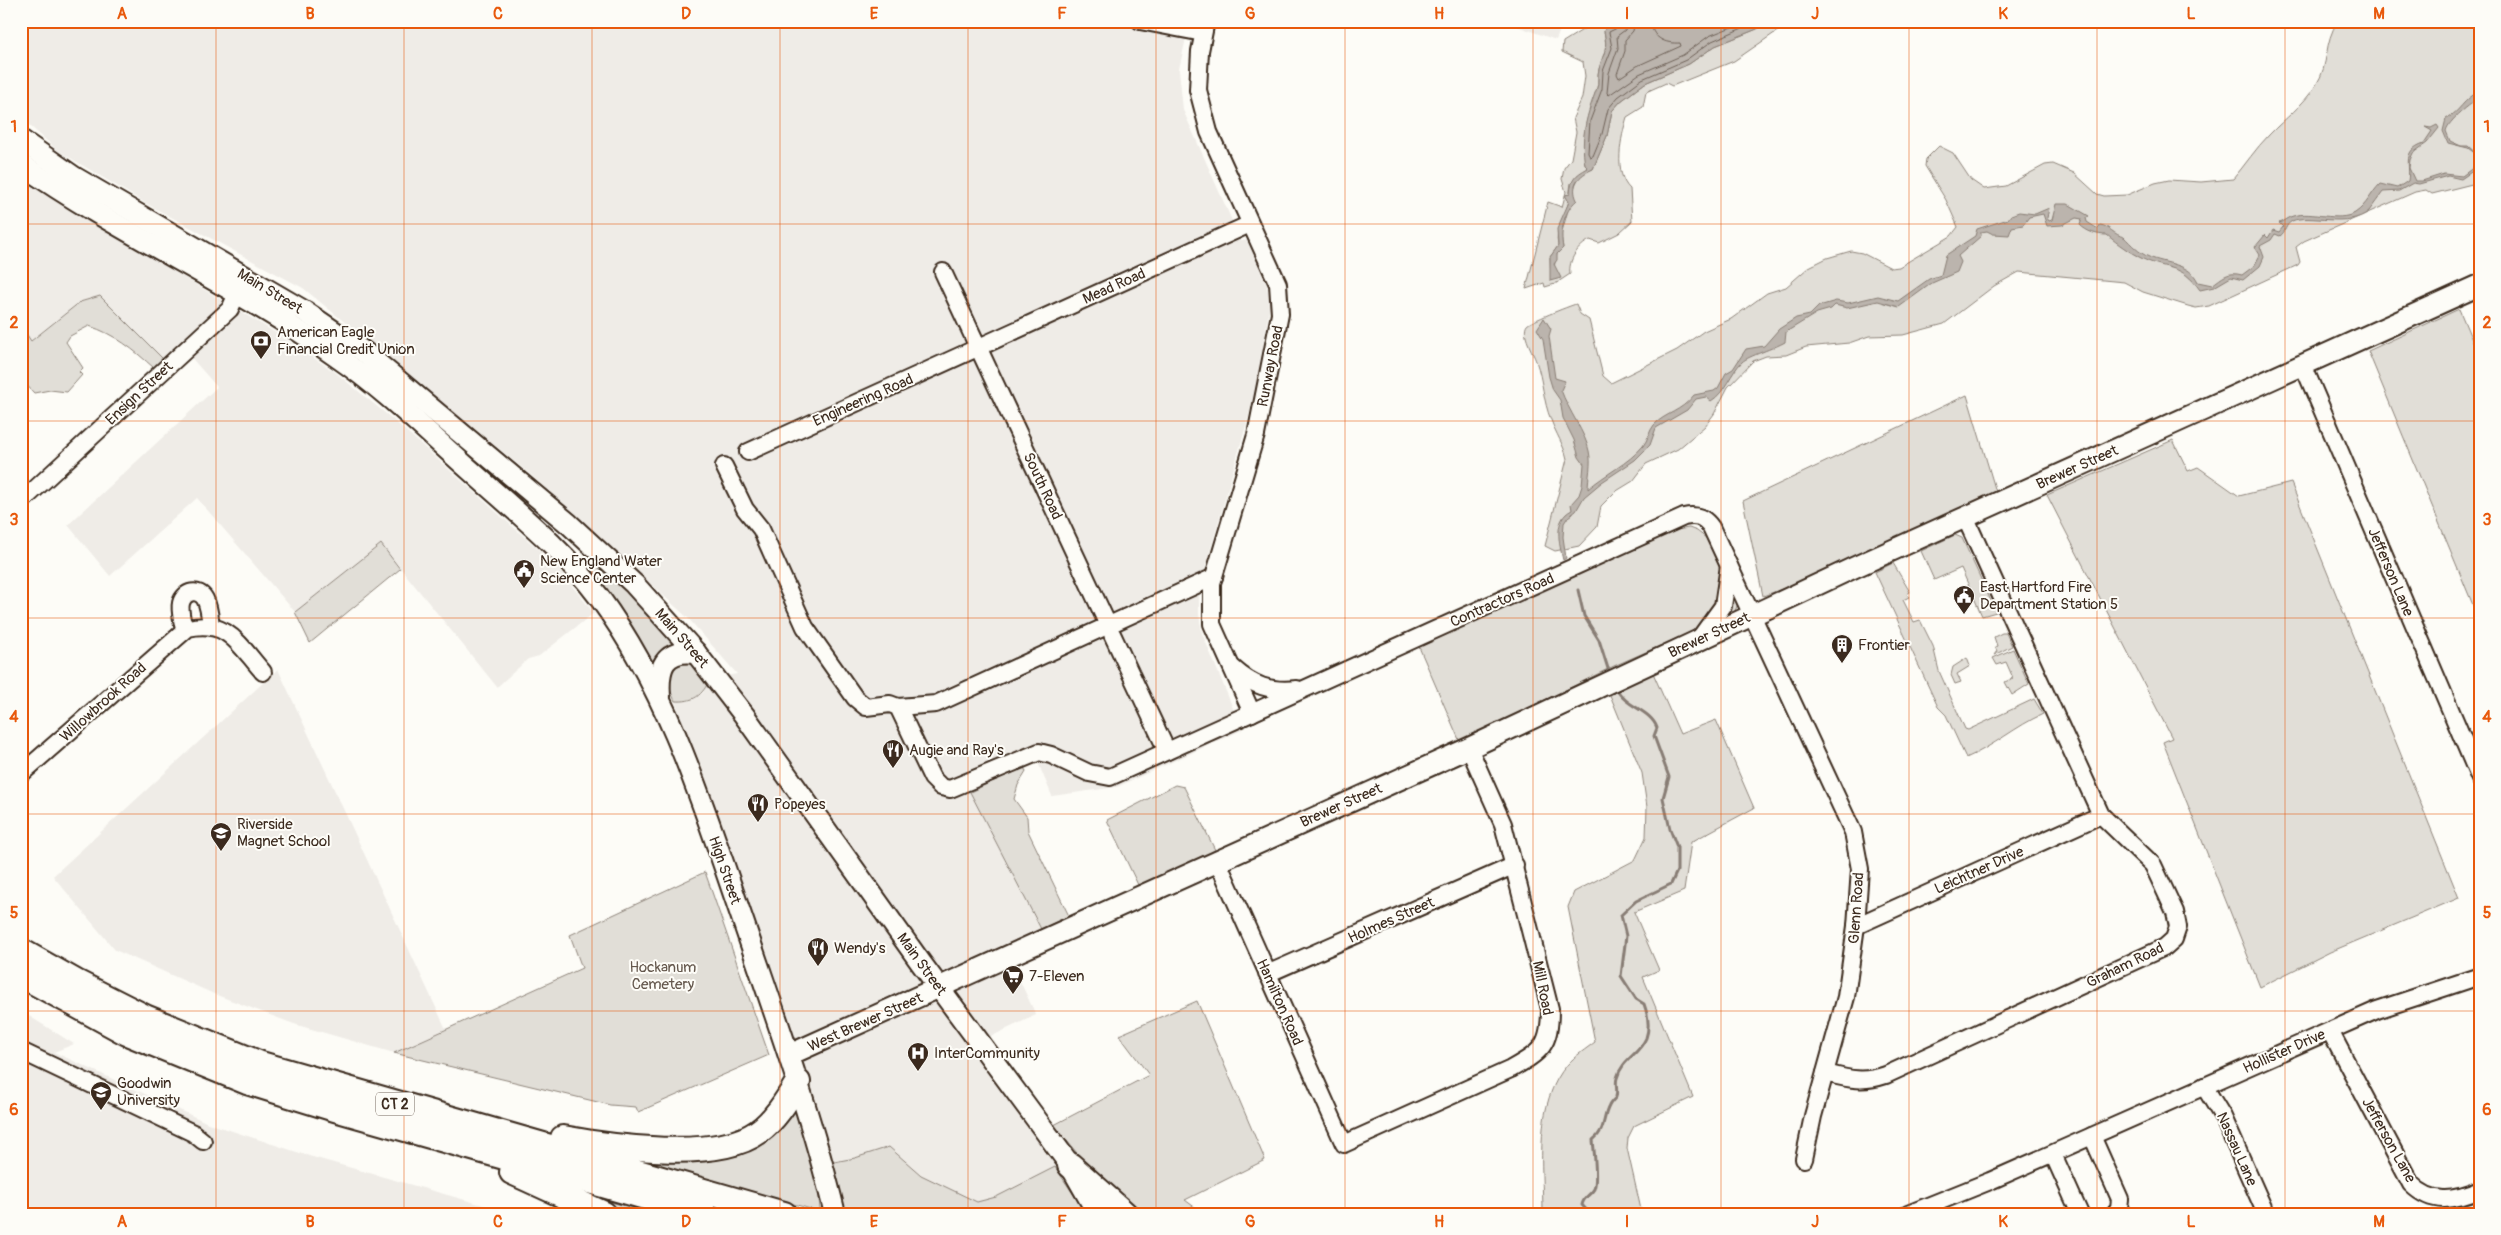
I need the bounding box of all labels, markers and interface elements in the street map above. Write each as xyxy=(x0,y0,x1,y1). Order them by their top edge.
text: A xyxy=(117,4,128,24)
text: B xyxy=(305,4,315,24)
text: C xyxy=(493,4,503,24)
text: D xyxy=(681,4,691,24)
text: E xyxy=(870,4,879,24)
text: F xyxy=(1057,4,1067,24)
text: G xyxy=(1245,4,1256,24)
text: H xyxy=(1434,4,1444,24)
text: I xyxy=(1625,4,1629,24)
text: J xyxy=(1811,4,1819,24)
text: K xyxy=(1998,4,2008,24)
text: L xyxy=(2186,4,2196,24)
text: M xyxy=(2373,4,2385,24)
text: 1 xyxy=(11,117,17,137)
text: 1 xyxy=(2484,117,2490,137)
street label: Mead Road xyxy=(1080,264,1149,309)
street label: Main Street xyxy=(234,265,307,319)
text: 2 xyxy=(10,313,19,333)
text: 2 xyxy=(2483,313,2492,333)
place label: American Eagle Financial Credit Union xyxy=(277,323,415,359)
street label: Runway Road xyxy=(1253,324,1288,408)
bank icon: American Eagle Financial Credit Union xyxy=(249,329,273,360)
street label: Ensign Street xyxy=(102,357,178,429)
street label: Engineering Road xyxy=(810,370,916,431)
street label: Brewer Street xyxy=(2033,441,2122,494)
street label: South Road xyxy=(1019,450,1066,523)
text: 3 xyxy=(10,510,19,530)
text: 3 xyxy=(2483,510,2492,530)
street label: Jefferson Lane xyxy=(2363,525,2418,620)
place label: New England Water Science Center xyxy=(540,552,663,588)
public building icon: New England Water Science Center xyxy=(512,558,536,589)
street label: Contractors Road xyxy=(1447,569,1557,632)
place label: East Hartford Fire Department Station 5 xyxy=(1980,578,2118,614)
public building icon: East Hartford Fire Department Station 5 xyxy=(1952,584,1976,615)
street label: Main Street xyxy=(651,605,713,673)
street label: Brewer Street xyxy=(1665,608,1754,663)
building icon: Frontier xyxy=(1830,633,1854,664)
place label: Frontier xyxy=(1858,636,1910,655)
street label: Willowbrook Road xyxy=(56,659,150,746)
text: 4 xyxy=(9,707,19,727)
text: 4 xyxy=(2482,707,2492,727)
restaurant icon: Augie and Ray's xyxy=(881,738,905,769)
place label: Augie and Ray's xyxy=(909,741,1004,760)
street label: Brewer Street xyxy=(1297,779,1386,832)
restaurant icon: Popeyes xyxy=(746,792,770,823)
place label: Popeyes xyxy=(774,795,826,814)
place label: Riverside Magnet School xyxy=(237,815,331,851)
school or university icon: Riverside Magnet School xyxy=(209,821,233,852)
street label: High Street xyxy=(704,834,745,908)
street label: Leichtner Drive xyxy=(1932,842,2027,899)
street label: Glenn Road xyxy=(1845,872,1868,944)
street label: Holmes Street xyxy=(1345,893,1438,948)
text: 5 xyxy=(10,903,19,923)
text: 5 xyxy=(2483,903,2492,923)
street label: Main Street xyxy=(893,929,951,1000)
restaurant icon: Wendy's xyxy=(806,936,830,967)
place label: Wendy's xyxy=(834,939,886,958)
street label: Graham Road xyxy=(2083,939,2167,992)
street label: Hamilton Road xyxy=(1252,956,1307,1048)
park label: Hockanum Cemetery xyxy=(630,958,696,994)
street label: Mill Road xyxy=(1528,959,1557,1017)
supermarket icon: 7-Eleven xyxy=(1001,964,1025,995)
place label: 7-Eleven xyxy=(1029,967,1084,986)
street label: West Brewer Street xyxy=(805,988,927,1056)
street label: Hollister Drive xyxy=(2240,1025,2329,1078)
hospital icon: InterCommunity xyxy=(906,1041,930,1072)
place label: InterCommunity xyxy=(934,1044,1041,1063)
place label: Goodwin University xyxy=(117,1074,180,1110)
school or university icon: Goodwin University xyxy=(89,1080,113,1111)
road number: CT 2 xyxy=(376,1092,414,1116)
street label: Jefferson Lane xyxy=(2357,1094,2420,1187)
text: 6 xyxy=(9,1100,19,1120)
text: 6 xyxy=(2482,1100,2492,1120)
street label: Nassau Lane xyxy=(2212,1109,2262,1190)
text: A xyxy=(117,1212,128,1232)
text: B xyxy=(305,1212,315,1232)
text: C xyxy=(493,1212,503,1232)
text: D xyxy=(681,1212,691,1232)
text: E xyxy=(870,1212,879,1232)
text: F xyxy=(1057,1212,1067,1232)
text: G xyxy=(1245,1212,1256,1232)
text: H xyxy=(1434,1212,1444,1232)
text: I xyxy=(1625,1212,1629,1232)
text: J xyxy=(1811,1212,1819,1232)
text: K xyxy=(1998,1212,2008,1232)
text: L xyxy=(2186,1212,2196,1232)
text: M xyxy=(2373,1212,2385,1232)

